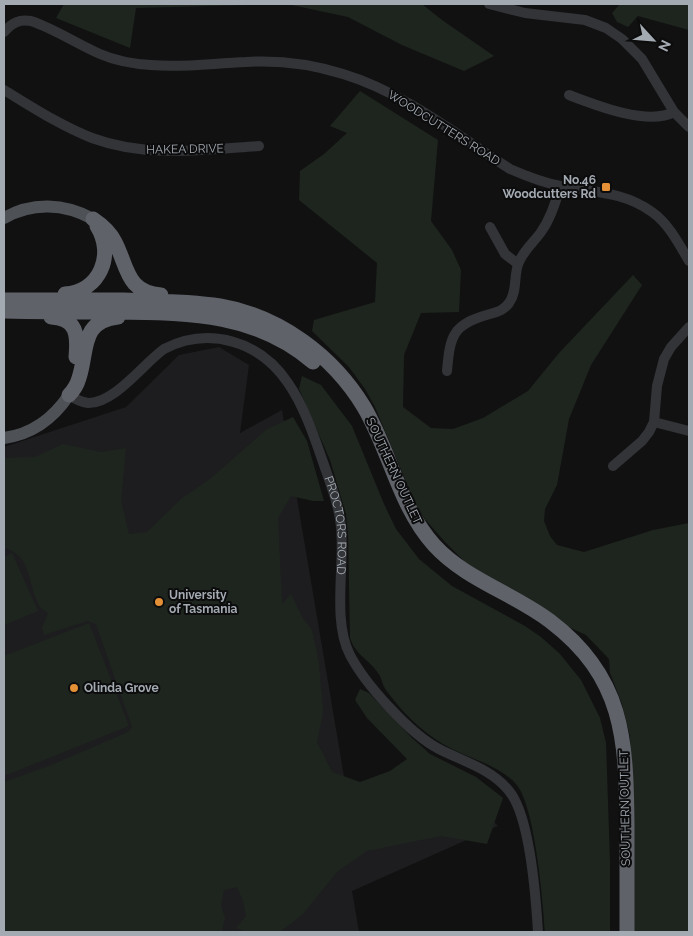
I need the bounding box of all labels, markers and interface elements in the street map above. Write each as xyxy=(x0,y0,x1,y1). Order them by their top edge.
north arrow xyxy=(628,15,678,65)
text: N xyxy=(655,37,674,54)
street label: WOODCUTTERS ROAD xyxy=(385,88,503,168)
street label: HAKEA DRIVE xyxy=(146,141,224,157)
place label: No.46 Woodcutters Rd xyxy=(502,173,596,201)
marker: No.46 Woodcutters Rd xyxy=(600,181,612,193)
street label: SOUTHERN OUTLET xyxy=(363,415,425,527)
street label: PROCTORS ROAD xyxy=(321,474,349,575)
place label: University of Tasmania xyxy=(169,588,238,616)
marker: University of Tasmania xyxy=(153,596,165,608)
place label: Olinda Grove xyxy=(84,681,159,695)
marker: Olinda Grove xyxy=(68,682,80,694)
street label: SOUTHERN OUTLET xyxy=(617,749,633,866)

